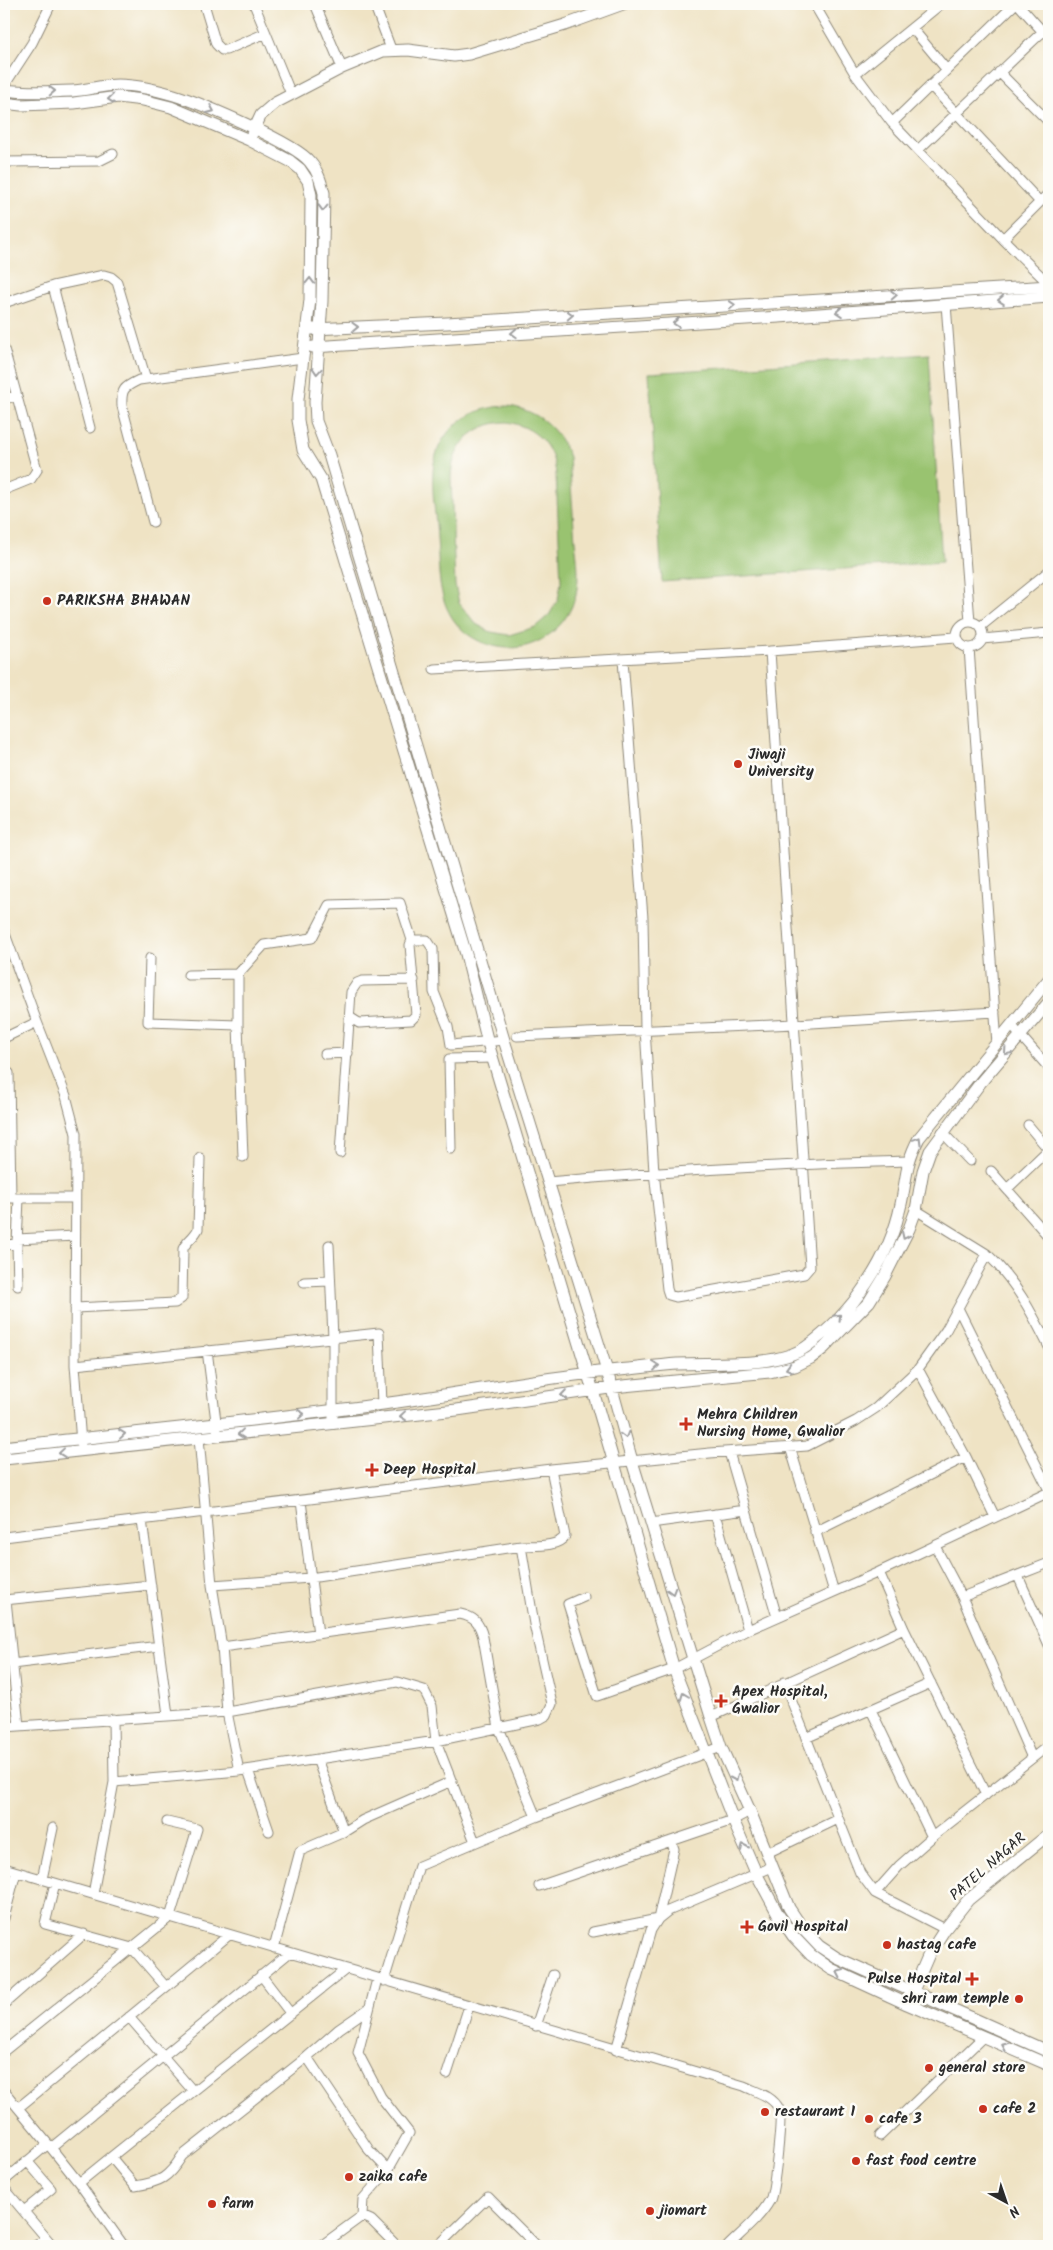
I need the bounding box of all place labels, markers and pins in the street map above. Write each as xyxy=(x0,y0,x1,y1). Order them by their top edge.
place label: PARIKSHA BHAWAN xyxy=(57,589,190,613)
marker: PARIKSHA BHAWAN xyxy=(41,595,53,607)
place label: Jiwaji University xyxy=(748,743,814,784)
marker: Jiwaji University xyxy=(732,758,744,770)
place label: Mehra Children Nursing Home, Gwalior xyxy=(697,1403,845,1444)
marker: Mehra Children Nursing Home, Gwalior xyxy=(679,1417,693,1431)
place label: Deep Hospital xyxy=(383,1458,475,1482)
marker: Deep Hospital xyxy=(365,1463,379,1477)
place label: Apex Hospital, Gwalior xyxy=(732,1680,828,1721)
marker: Apex Hospital, Gwalior xyxy=(714,1694,728,1708)
place label: Govil Hospital xyxy=(758,1915,848,1939)
marker: Govil Hospital xyxy=(740,1920,754,1934)
place label: hastag cafe xyxy=(897,1933,977,1957)
marker: hastag cafe xyxy=(881,1939,893,1951)
place label: Pulse Hospital xyxy=(867,1967,961,1991)
marker: Pulse Hospital xyxy=(965,1972,979,1986)
place label: shri ram temple xyxy=(902,1987,1010,2011)
marker: shri ram temple xyxy=(1013,1993,1025,2005)
place label: general store xyxy=(938,2056,1026,2080)
marker: general store xyxy=(923,2062,935,2074)
place label: cafe 2 xyxy=(993,2097,1037,2121)
place label: restaurant 1 xyxy=(775,2100,855,2124)
marker: cafe 2 xyxy=(977,2103,989,2115)
marker: restaurant 1 xyxy=(759,2106,771,2118)
place label: cafe 3 xyxy=(879,2107,922,2131)
marker: cafe 3 xyxy=(863,2113,875,2125)
place label: fast food centre xyxy=(866,2149,977,2173)
marker: fast food centre xyxy=(850,2155,862,2167)
place label: zaika cafe xyxy=(359,2165,428,2189)
marker: zaika cafe xyxy=(343,2171,355,2183)
place label: farm xyxy=(222,2192,254,2216)
marker: farm xyxy=(206,2198,218,2210)
place label: jiomart xyxy=(656,2199,707,2223)
marker: jiomart xyxy=(644,2205,656,2217)

